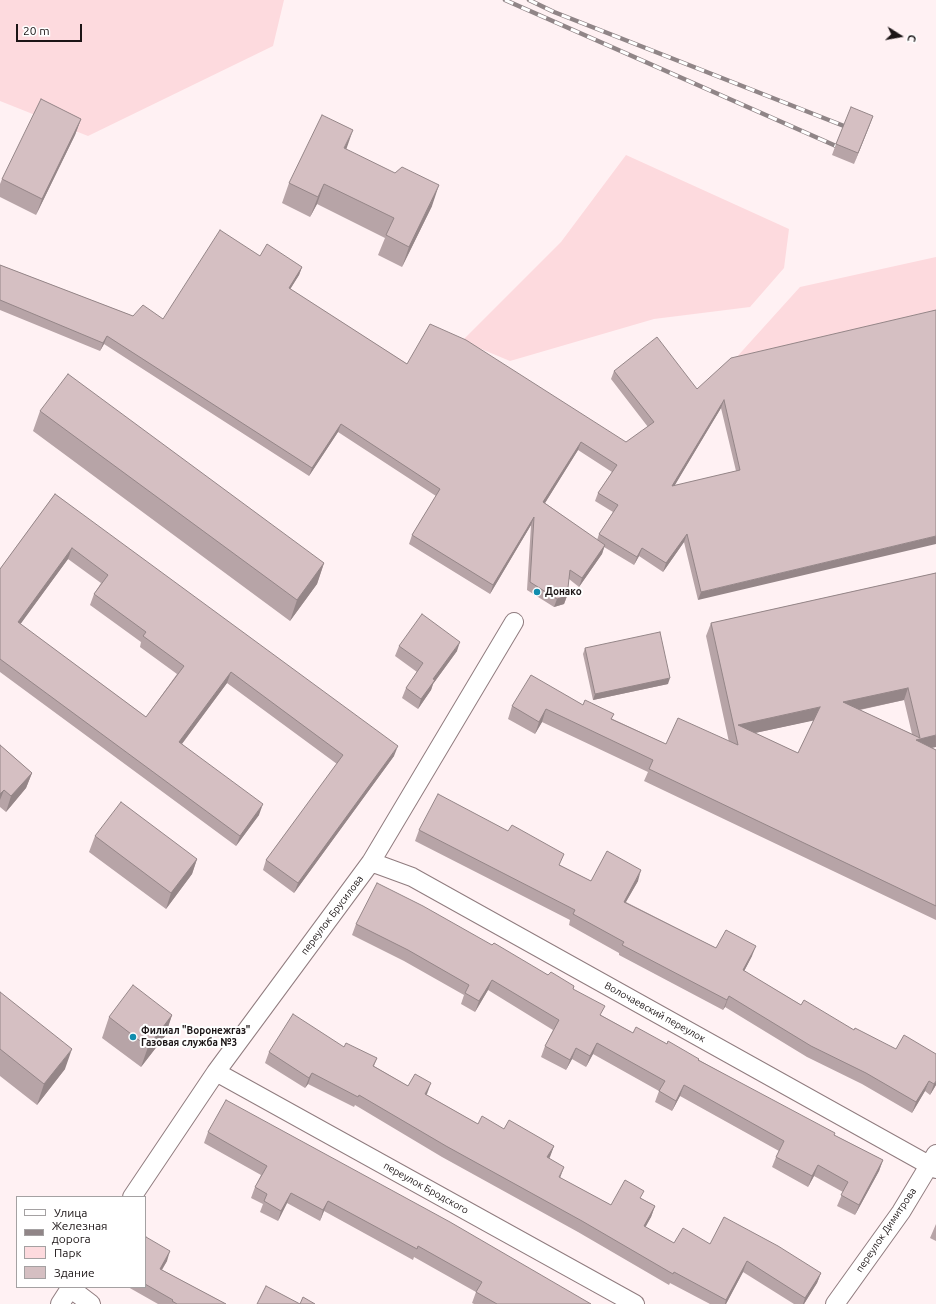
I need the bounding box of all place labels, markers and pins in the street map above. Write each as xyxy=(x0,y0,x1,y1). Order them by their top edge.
place label: Донако xyxy=(545,586,582,598)
marker: Донако xyxy=(532,587,542,597)
place label: Филиал "Воронежгаз" Газовая служба №3 xyxy=(141,1025,250,1048)
marker: Филиал "Воронежгаз" Газовая служба №3 xyxy=(128,1032,138,1042)

